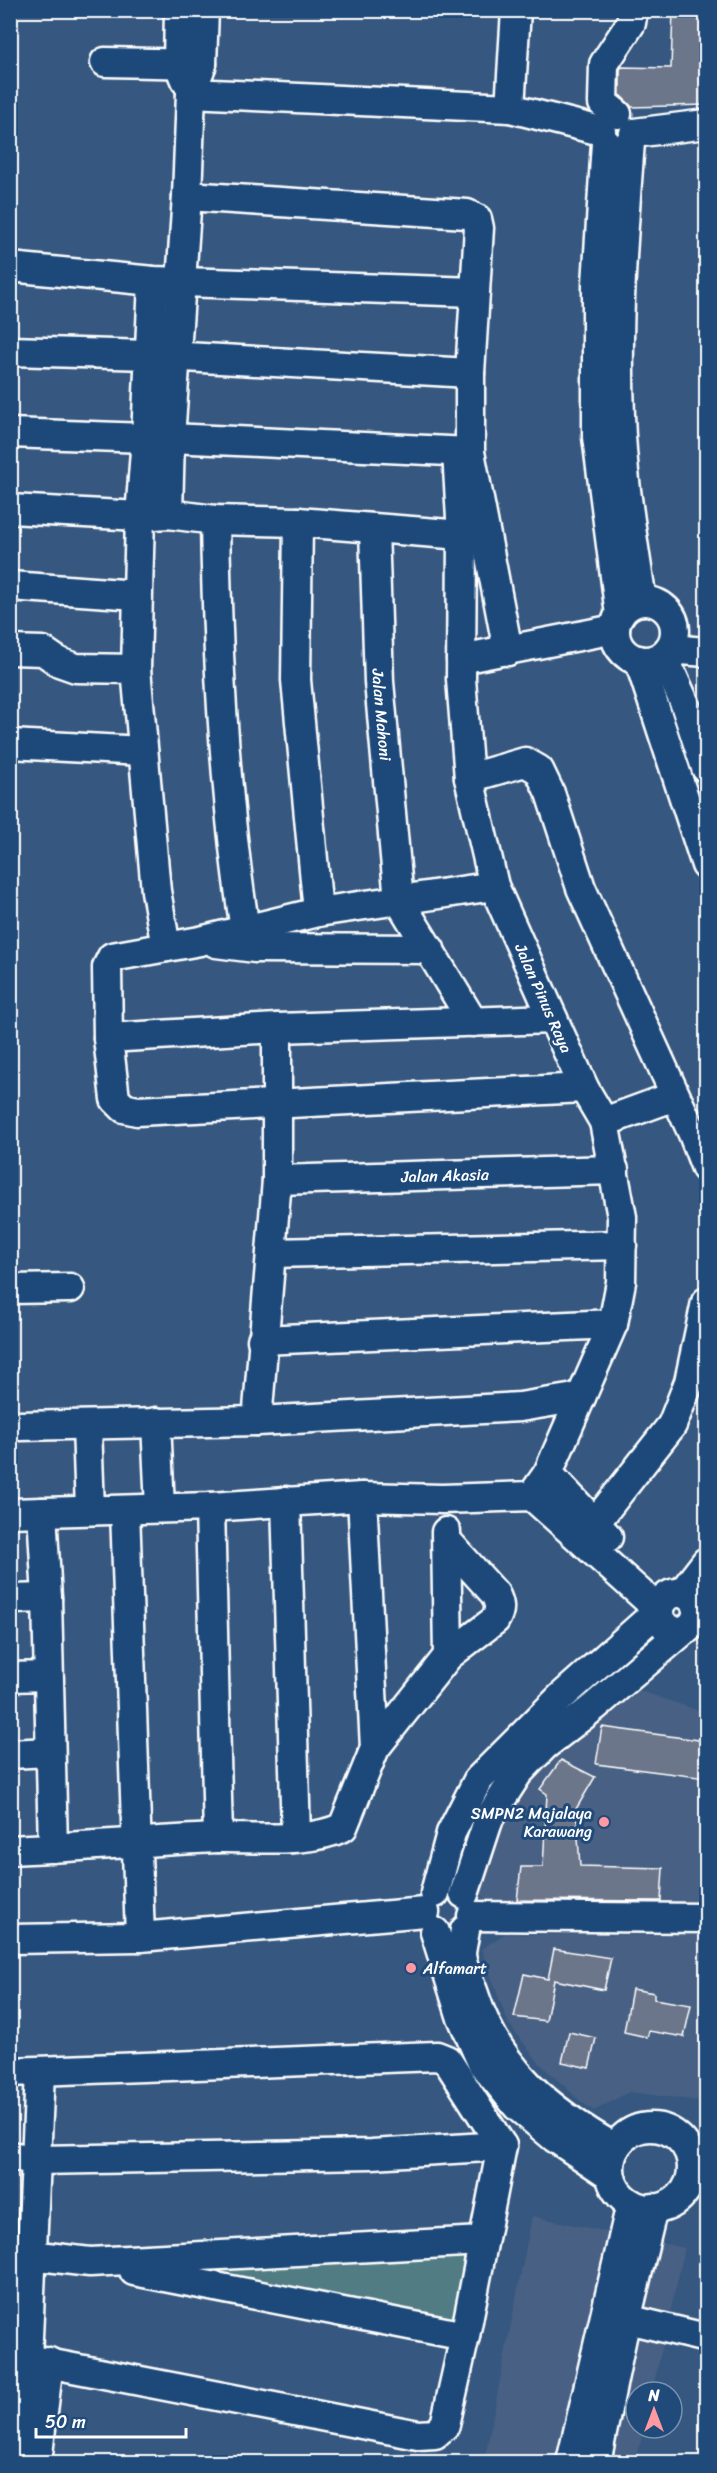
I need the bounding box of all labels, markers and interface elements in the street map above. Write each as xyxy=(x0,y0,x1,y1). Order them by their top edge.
street label: Jalan Mahoni xyxy=(364,667,400,763)
street label: Jalan Pinus Raya xyxy=(506,938,581,1058)
street label: Jalan Akasia xyxy=(400,1160,490,1191)
place label: SMPN2 Majalaya Karawang xyxy=(471,1799,592,1846)
marker: SMPN2 Majalaya Karawang xyxy=(597,1815,611,1829)
place label: Alfamart xyxy=(422,1954,487,1983)
marker: Alfamart xyxy=(404,1961,418,1975)
north arrow xyxy=(624,2380,684,2440)
text: N xyxy=(647,2381,660,2410)
scale bar xyxy=(36,2401,186,2439)
text: 50 m xyxy=(45,2406,86,2438)

